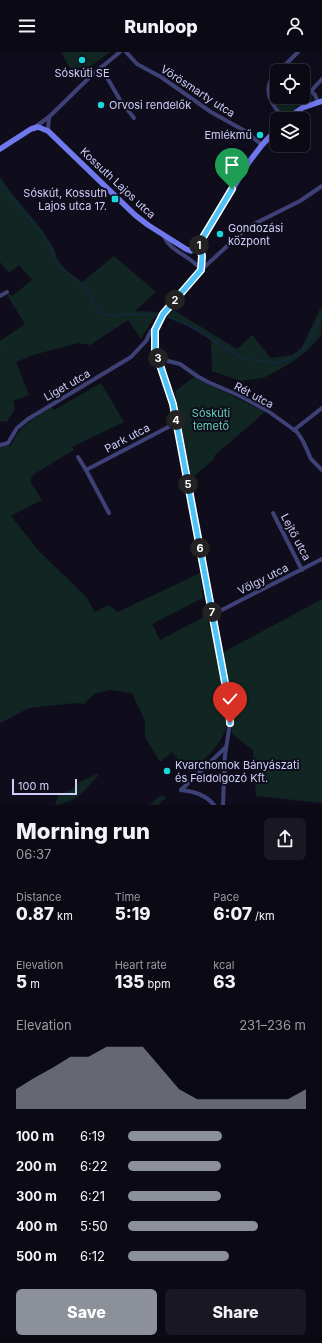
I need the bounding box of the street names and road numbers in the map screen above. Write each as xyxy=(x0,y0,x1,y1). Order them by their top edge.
street label: Vörösmarty utca xyxy=(158,62,238,120)
street label: Kossuth Lajos utca xyxy=(77,144,159,222)
street label: Liget utca xyxy=(41,366,93,404)
street label: Rét utca xyxy=(232,379,276,411)
street label: Park utca xyxy=(102,420,152,456)
street label: Lejtő utca xyxy=(278,511,314,563)
street label: Völgy utca xyxy=(235,560,291,598)

